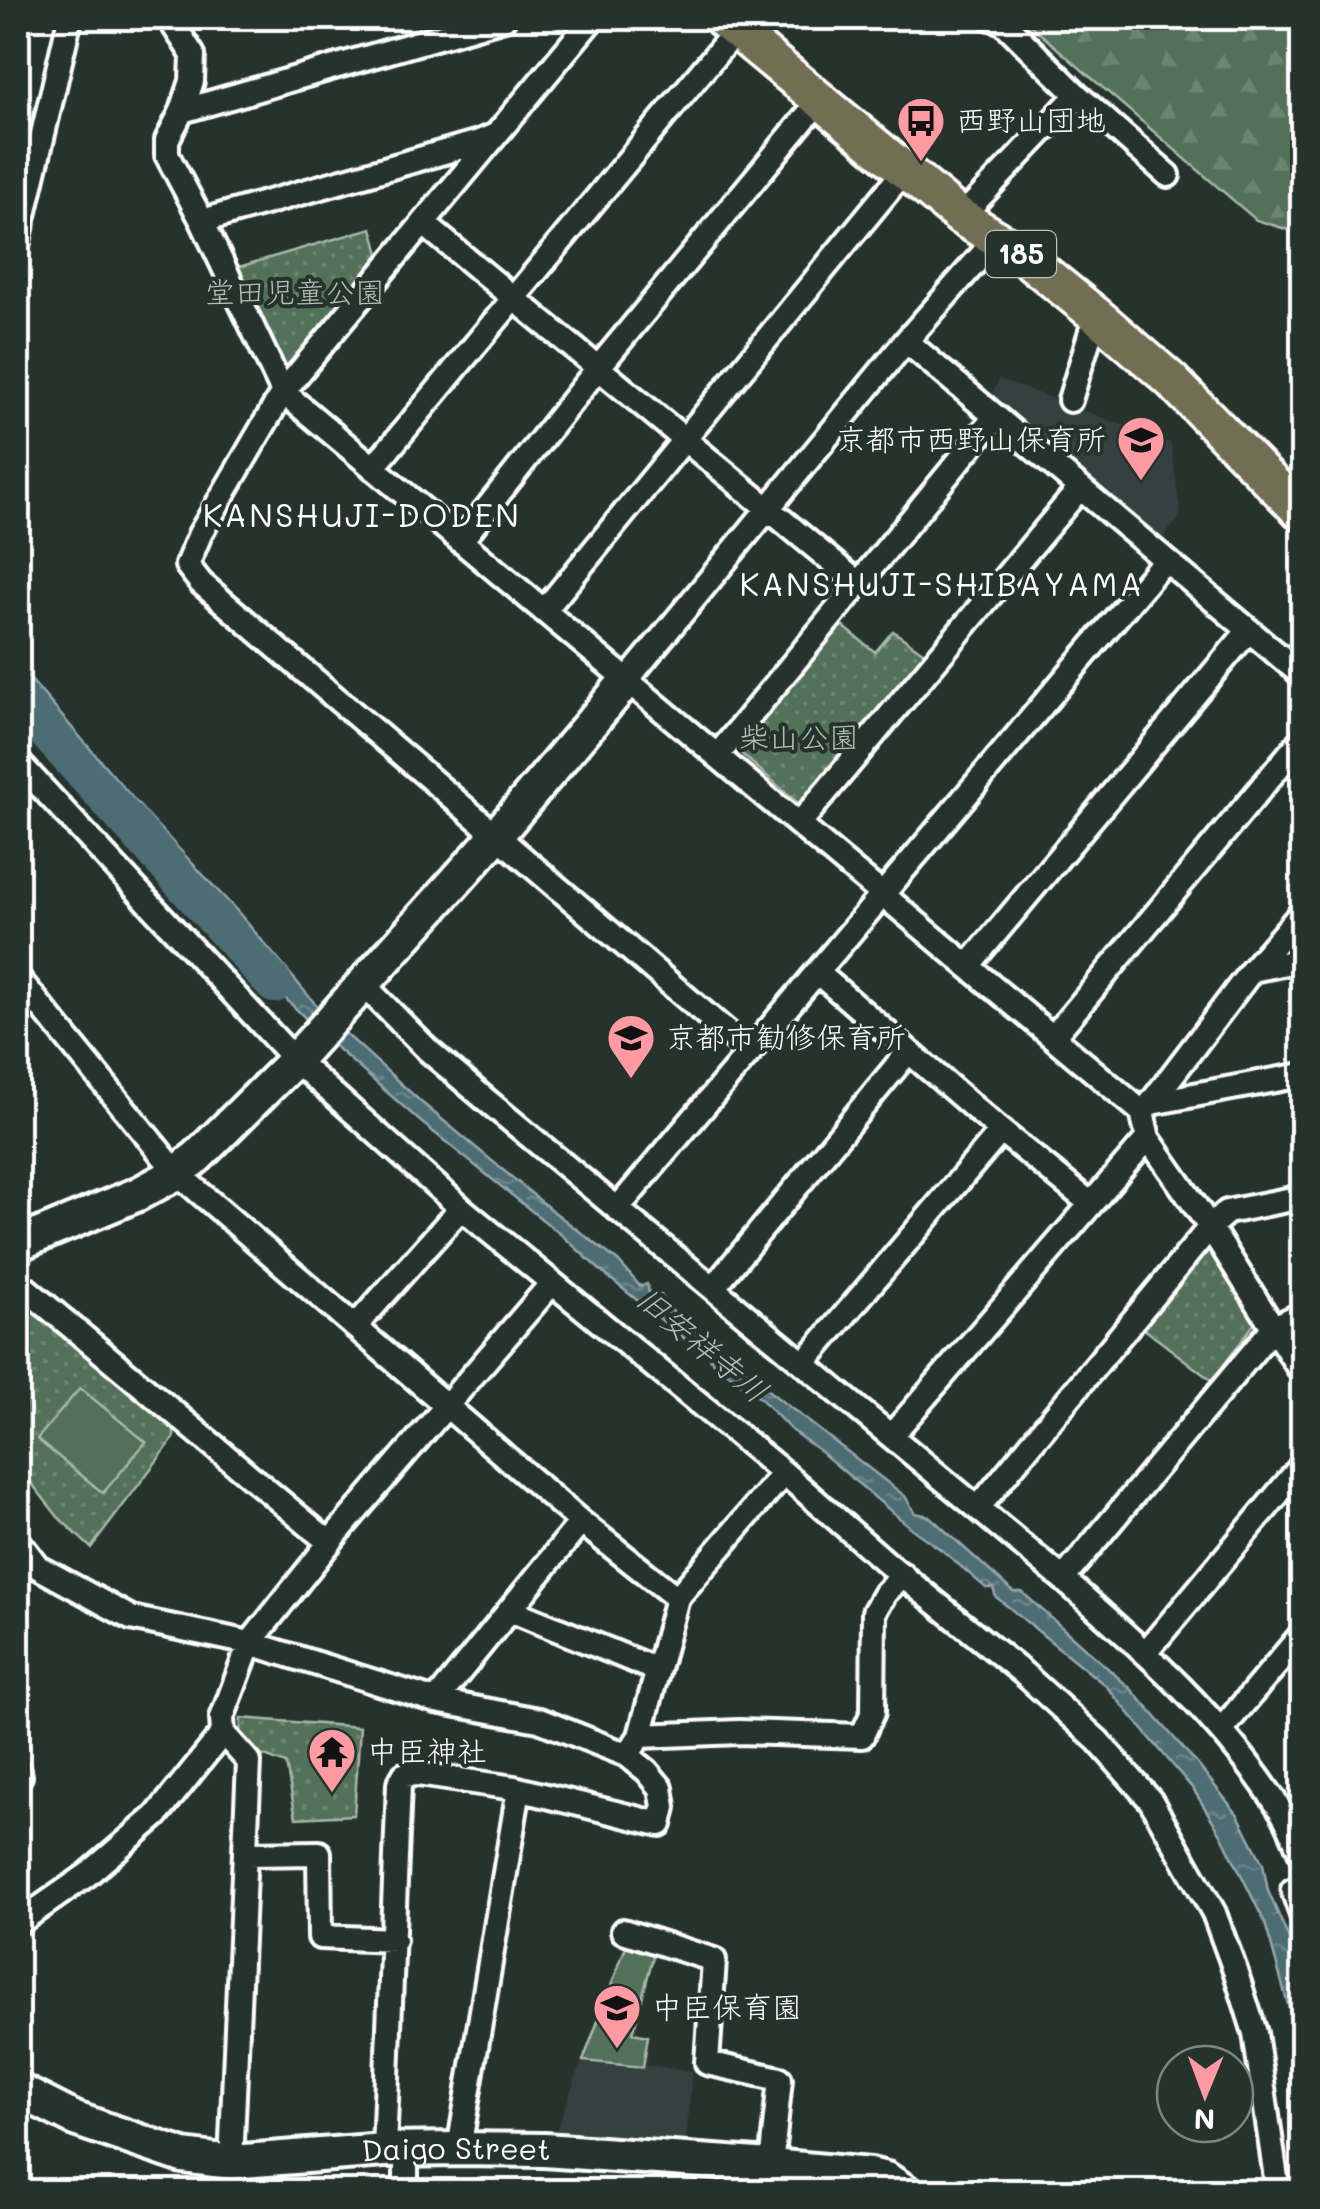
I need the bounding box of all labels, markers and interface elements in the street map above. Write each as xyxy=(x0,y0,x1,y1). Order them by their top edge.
bus stop icon: 西野山団地 xyxy=(895,95,947,163)
place label: 西野山団地 xyxy=(956,99,1106,139)
road number: 185 xyxy=(986,231,1056,277)
park label: 堂田児童公園 xyxy=(205,271,385,311)
school or university icon: 京都市西野山保育所 xyxy=(1115,414,1167,482)
place label: 京都市西野山保育所 xyxy=(836,418,1106,458)
district label: KANSHUJI-DODEN xyxy=(203,493,521,535)
district label: KANSHUJI-SHIBAYAMA xyxy=(739,562,1145,604)
park label: 柴山公園 xyxy=(739,716,859,756)
school or university icon: 京都市勧修保育所 xyxy=(605,1012,657,1080)
place label: 京都市勧修保育所 xyxy=(666,1016,906,1056)
water label: 旧安祥寺川 xyxy=(628,1276,778,1411)
temple icon: 中臣神社 xyxy=(306,1726,358,1794)
place label: 中臣神社 xyxy=(367,1730,487,1770)
school or university icon: 中臣保育園 xyxy=(591,1982,643,2050)
place label: 中臣保育園 xyxy=(652,1986,802,2026)
north arrow xyxy=(1155,2044,1255,2144)
text: N xyxy=(1194,2102,1215,2138)
street label: Daigo Street xyxy=(360,2127,551,2170)

